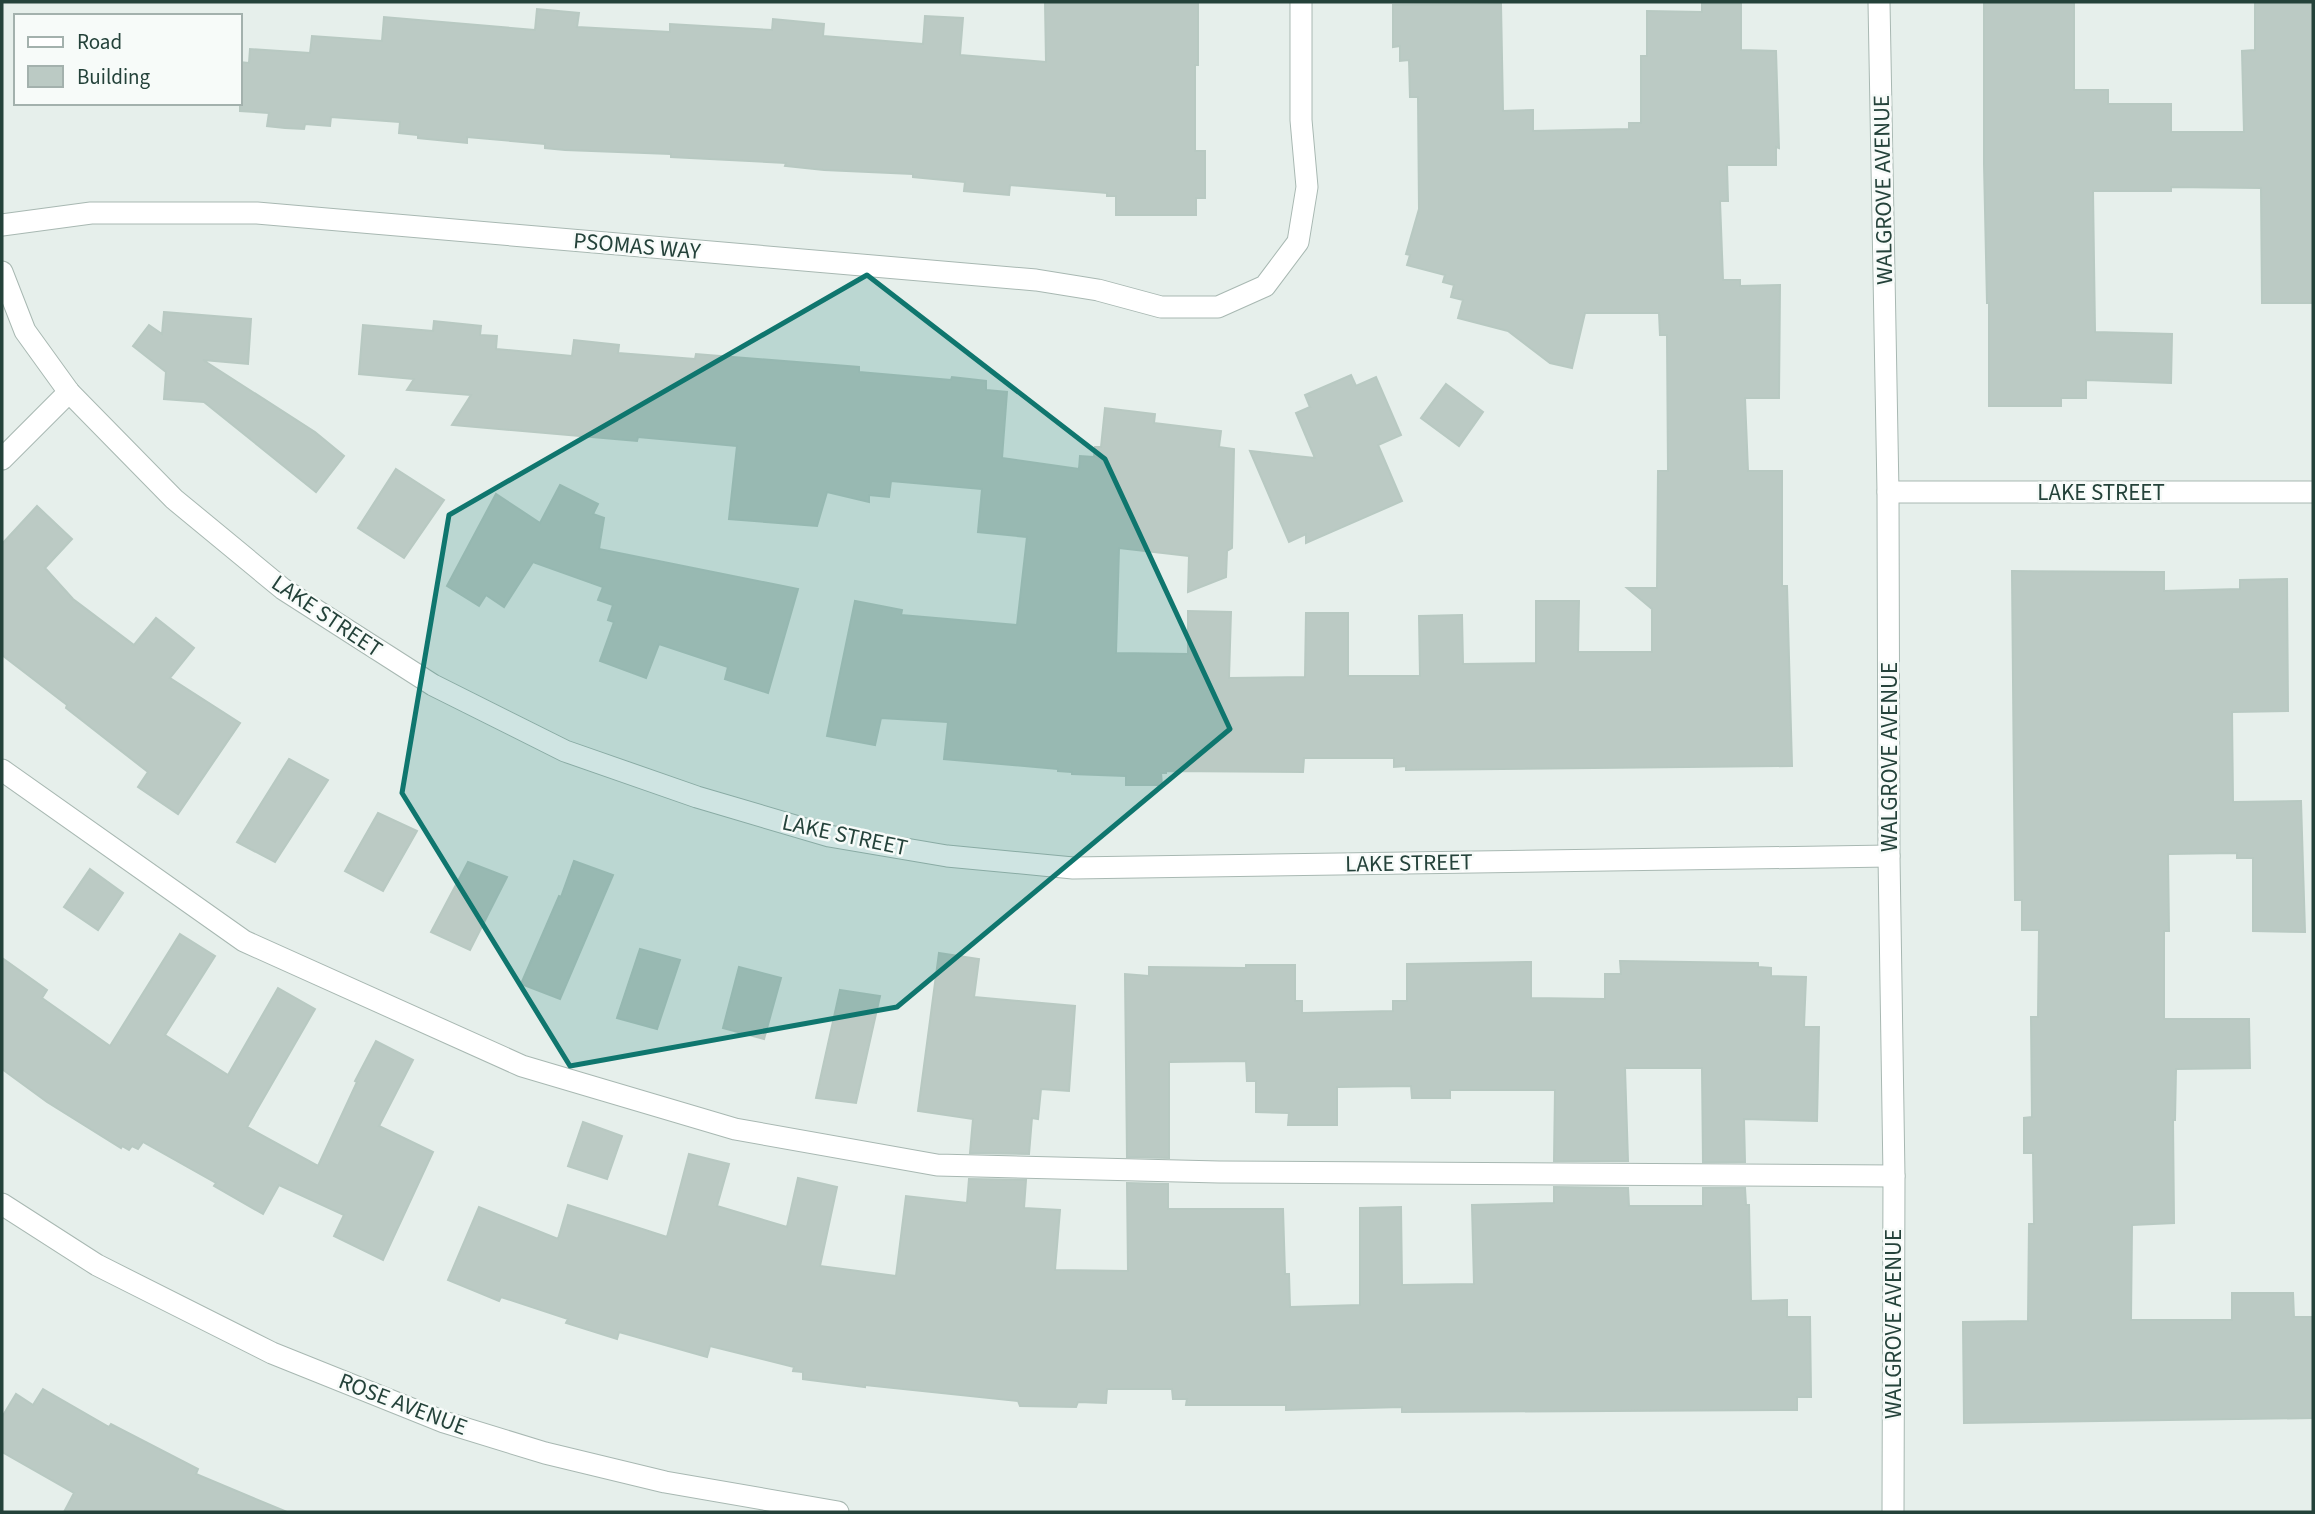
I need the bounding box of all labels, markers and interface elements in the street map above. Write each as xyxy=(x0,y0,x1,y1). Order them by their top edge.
legend xyxy=(14,14,242,105)
text: Road xyxy=(77,27,122,57)
text: Building xyxy=(77,62,151,92)
street label: WALGROVE AVENUE xyxy=(1865,95,1901,285)
street label: PSOMAS WAY xyxy=(572,224,702,268)
street label: LAKE STREET xyxy=(2037,476,2165,509)
street label: LAKE STREET xyxy=(265,567,389,665)
street label: WALGROVE AVENUE xyxy=(1873,662,1906,852)
street label: LAKE STREET xyxy=(779,806,911,864)
street label: LAKE STREET xyxy=(1345,845,1473,881)
street label: WALGROVE AVENUE xyxy=(1877,1229,1910,1419)
street label: ROSE AVENUE xyxy=(334,1364,472,1444)

